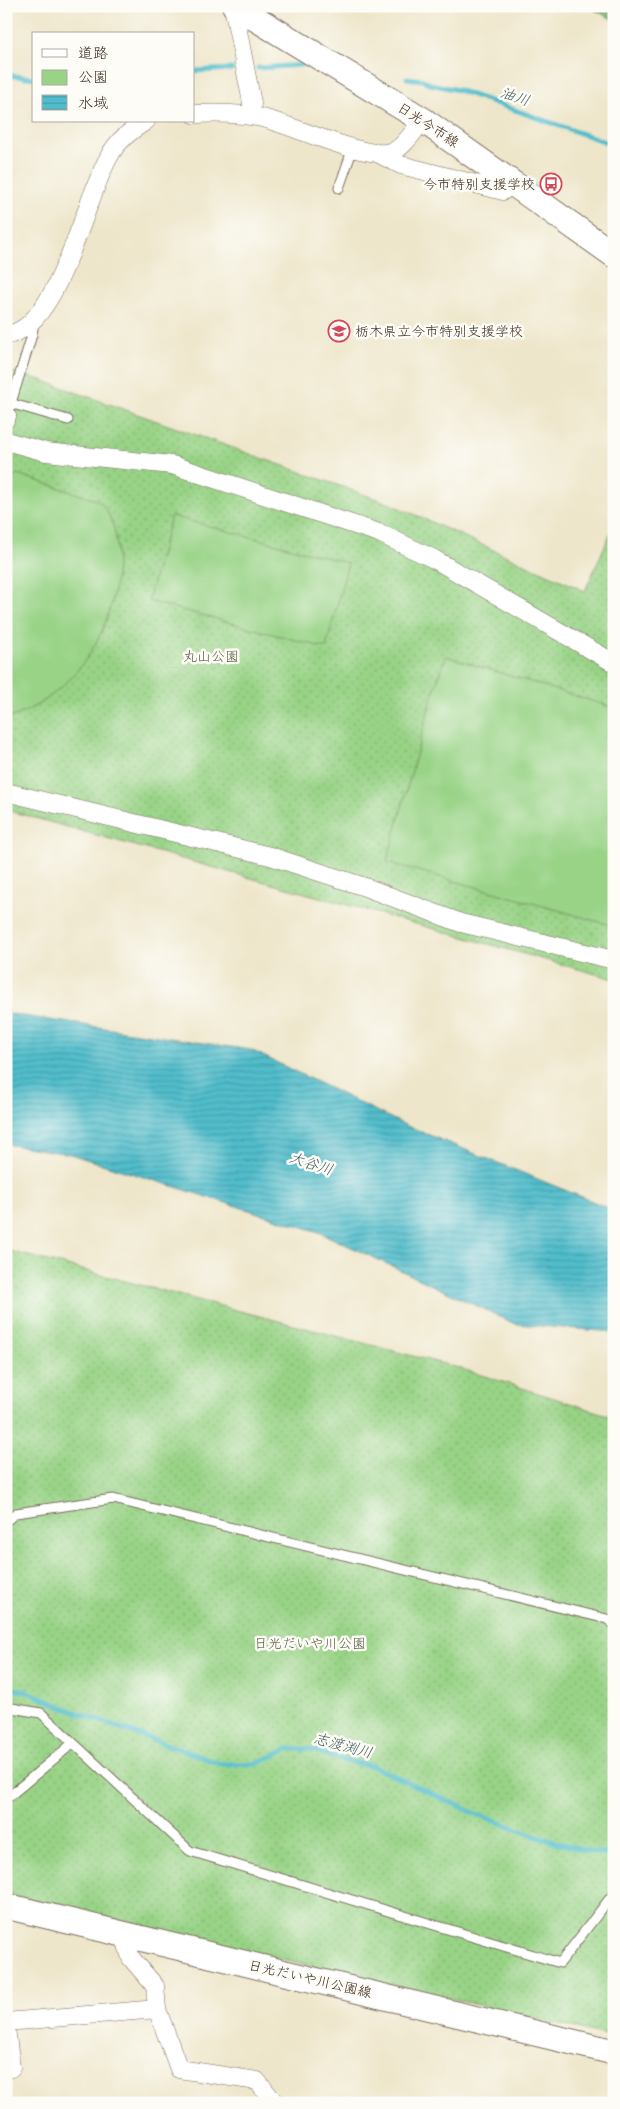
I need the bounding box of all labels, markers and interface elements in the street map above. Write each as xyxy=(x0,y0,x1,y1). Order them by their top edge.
legend xyxy=(32,32,195,122)
text: 道路 xyxy=(78,44,108,63)
text: 公園 xyxy=(78,68,108,87)
water label: 油川 xyxy=(498,83,532,111)
text: 水域 xyxy=(78,94,108,113)
street label: 日光今市線 xyxy=(394,99,462,151)
bus stop icon: 今市特別支援学校 xyxy=(539,172,563,196)
place label: 今市特別支援学校 xyxy=(423,176,535,193)
school or university icon: 栃木県立今市特別支援学校 xyxy=(327,319,351,343)
place label: 栃木県立今市特別支援学校 xyxy=(355,323,523,340)
park label: 丸山公園 xyxy=(183,648,239,665)
water label: 大谷川 xyxy=(287,1148,335,1180)
park label: 日光だいや川公園 xyxy=(254,1635,366,1652)
water label: 志渡渕川 xyxy=(312,1729,374,1763)
street label: 日光だいや川公園線 xyxy=(247,1957,373,2001)

